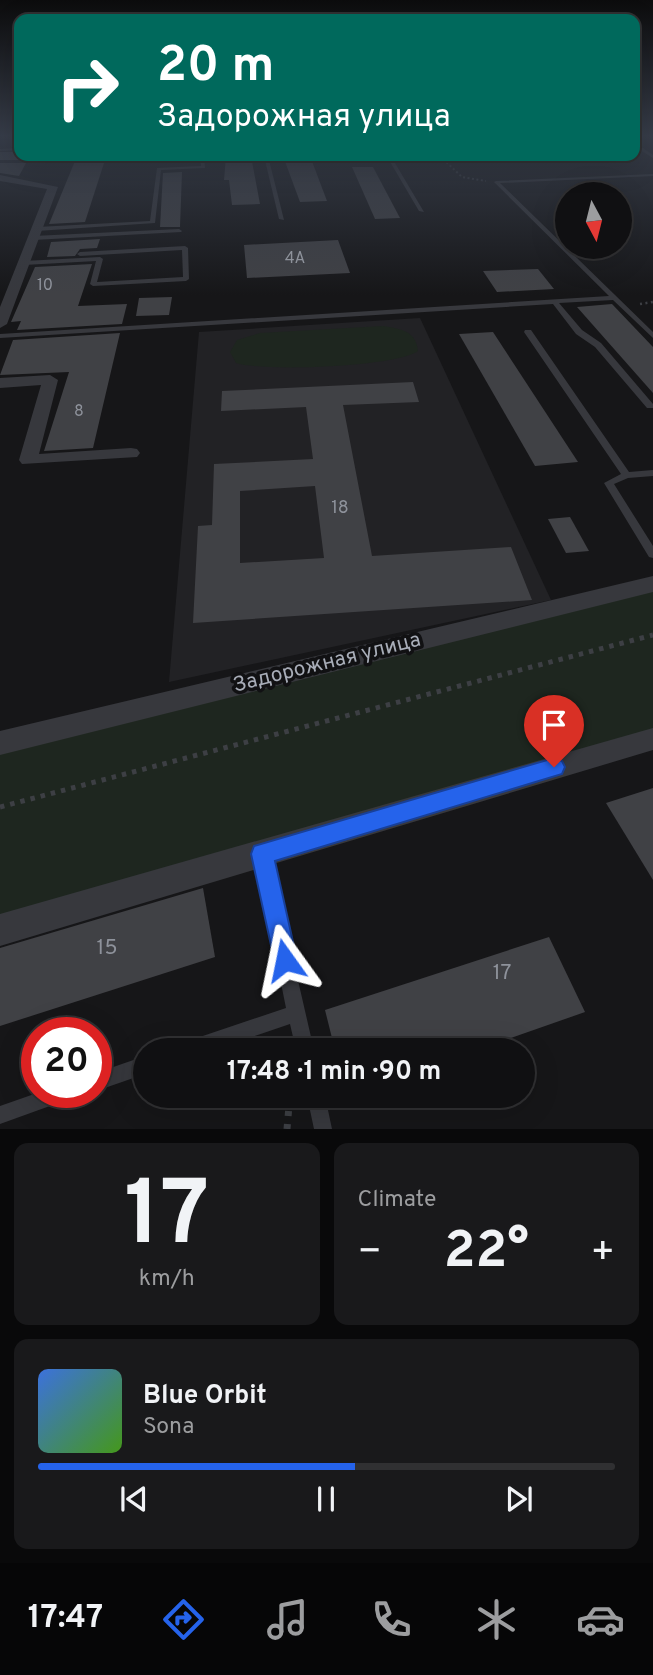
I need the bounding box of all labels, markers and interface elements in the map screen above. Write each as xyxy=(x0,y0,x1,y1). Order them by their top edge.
text: 20 m xyxy=(157,37,274,99)
icon: right xyxy=(42,42,133,133)
text: Задорожная улица xyxy=(157,98,451,138)
north arrow xyxy=(555,182,632,259)
map controls xyxy=(555,182,632,259)
house number: 4А xyxy=(285,249,305,269)
house number: 10 xyxy=(37,276,53,296)
house number: 8 xyxy=(74,402,84,422)
house number: 18 xyxy=(331,497,349,520)
street label: Задорожная улица xyxy=(230,627,424,699)
pin xyxy=(524,695,584,767)
icon: arrive xyxy=(535,706,573,744)
position arrow xyxy=(248,923,322,997)
house number: 15 xyxy=(97,935,117,962)
house number: 17 xyxy=(493,960,511,987)
speed limit sign: 20 xyxy=(21,1017,112,1108)
text: 17:48 · 1 min · 90 m xyxy=(227,1056,441,1089)
text: 17 xyxy=(124,1162,209,1277)
text: Climate xyxy=(358,1186,436,1215)
text: 22° xyxy=(444,1220,529,1286)
text: − xyxy=(358,1229,382,1278)
text: + xyxy=(590,1229,615,1278)
text: km/h xyxy=(139,1265,195,1294)
text: Blue Orbit xyxy=(143,1380,267,1413)
text: Sona xyxy=(143,1413,194,1442)
icon: previous xyxy=(115,1480,153,1518)
icon: pause xyxy=(307,1480,345,1518)
icon: next xyxy=(500,1480,538,1518)
icon: directions xyxy=(159,1595,208,1644)
icon: music xyxy=(263,1595,312,1644)
icon: phone xyxy=(367,1595,416,1644)
icon: climate xyxy=(472,1595,521,1644)
icon: car xyxy=(576,1595,625,1644)
text: 17:47 xyxy=(28,1599,103,1639)

